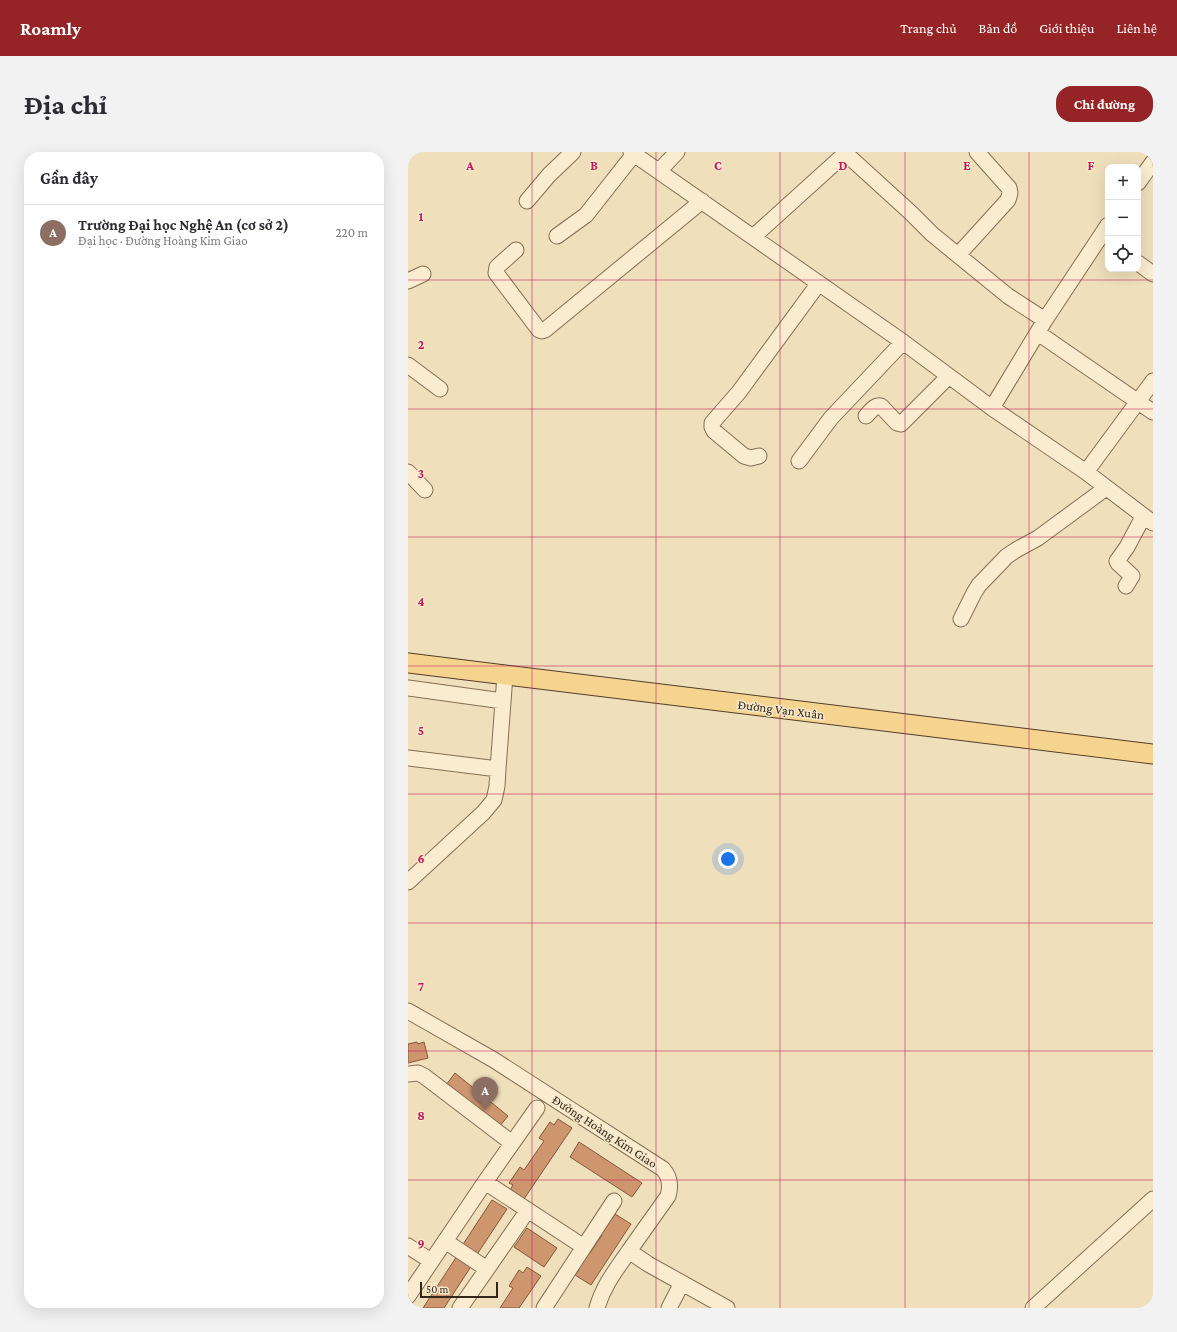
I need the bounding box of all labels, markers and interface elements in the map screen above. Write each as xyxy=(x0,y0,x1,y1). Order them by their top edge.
text: Roamly xyxy=(20,18,81,39)
text: Trang chủ xyxy=(900,20,957,36)
text: Bản đồ xyxy=(979,20,1017,36)
text: Giới thiệu xyxy=(1039,20,1094,36)
text: Liên hệ xyxy=(1116,20,1157,36)
button: Chỉ đường xyxy=(1056,86,1153,122)
text: Địa chỉ xyxy=(24,89,107,120)
text: A xyxy=(465,158,474,173)
text: B xyxy=(590,158,598,173)
text: C xyxy=(714,158,722,173)
text: D xyxy=(839,158,848,173)
text: E xyxy=(963,158,971,173)
text: F xyxy=(1088,158,1095,173)
map controls xyxy=(1105,164,1141,272)
button: + xyxy=(1105,164,1141,200)
text: Gần đây xyxy=(40,169,98,188)
button: − xyxy=(1105,200,1141,236)
text: 1 xyxy=(419,209,424,224)
text: Trường Đại học Nghệ An (cơ sở 2) xyxy=(78,217,289,233)
text: A xyxy=(49,225,57,240)
text: 220 m xyxy=(335,225,368,240)
text: Đại học · Đường Hoàng Kim Giao xyxy=(78,233,248,248)
button: locate xyxy=(1105,236,1141,272)
text: 2 xyxy=(418,337,425,352)
text: 3 xyxy=(418,466,424,481)
text: 4 xyxy=(417,594,425,609)
street label: Đường Vạn Xuân xyxy=(737,697,825,722)
text: 5 xyxy=(418,723,424,738)
your location xyxy=(718,849,738,869)
text: 6 xyxy=(417,851,425,866)
text: 7 xyxy=(418,979,424,994)
pin: A xyxy=(472,1077,498,1110)
street label: Đường Hoàng Kim Giao xyxy=(549,1092,660,1171)
text: 8 xyxy=(417,1108,425,1123)
text: 9 xyxy=(417,1236,425,1251)
scale bar xyxy=(420,1280,498,1299)
text: 50 m xyxy=(426,1283,448,1295)

